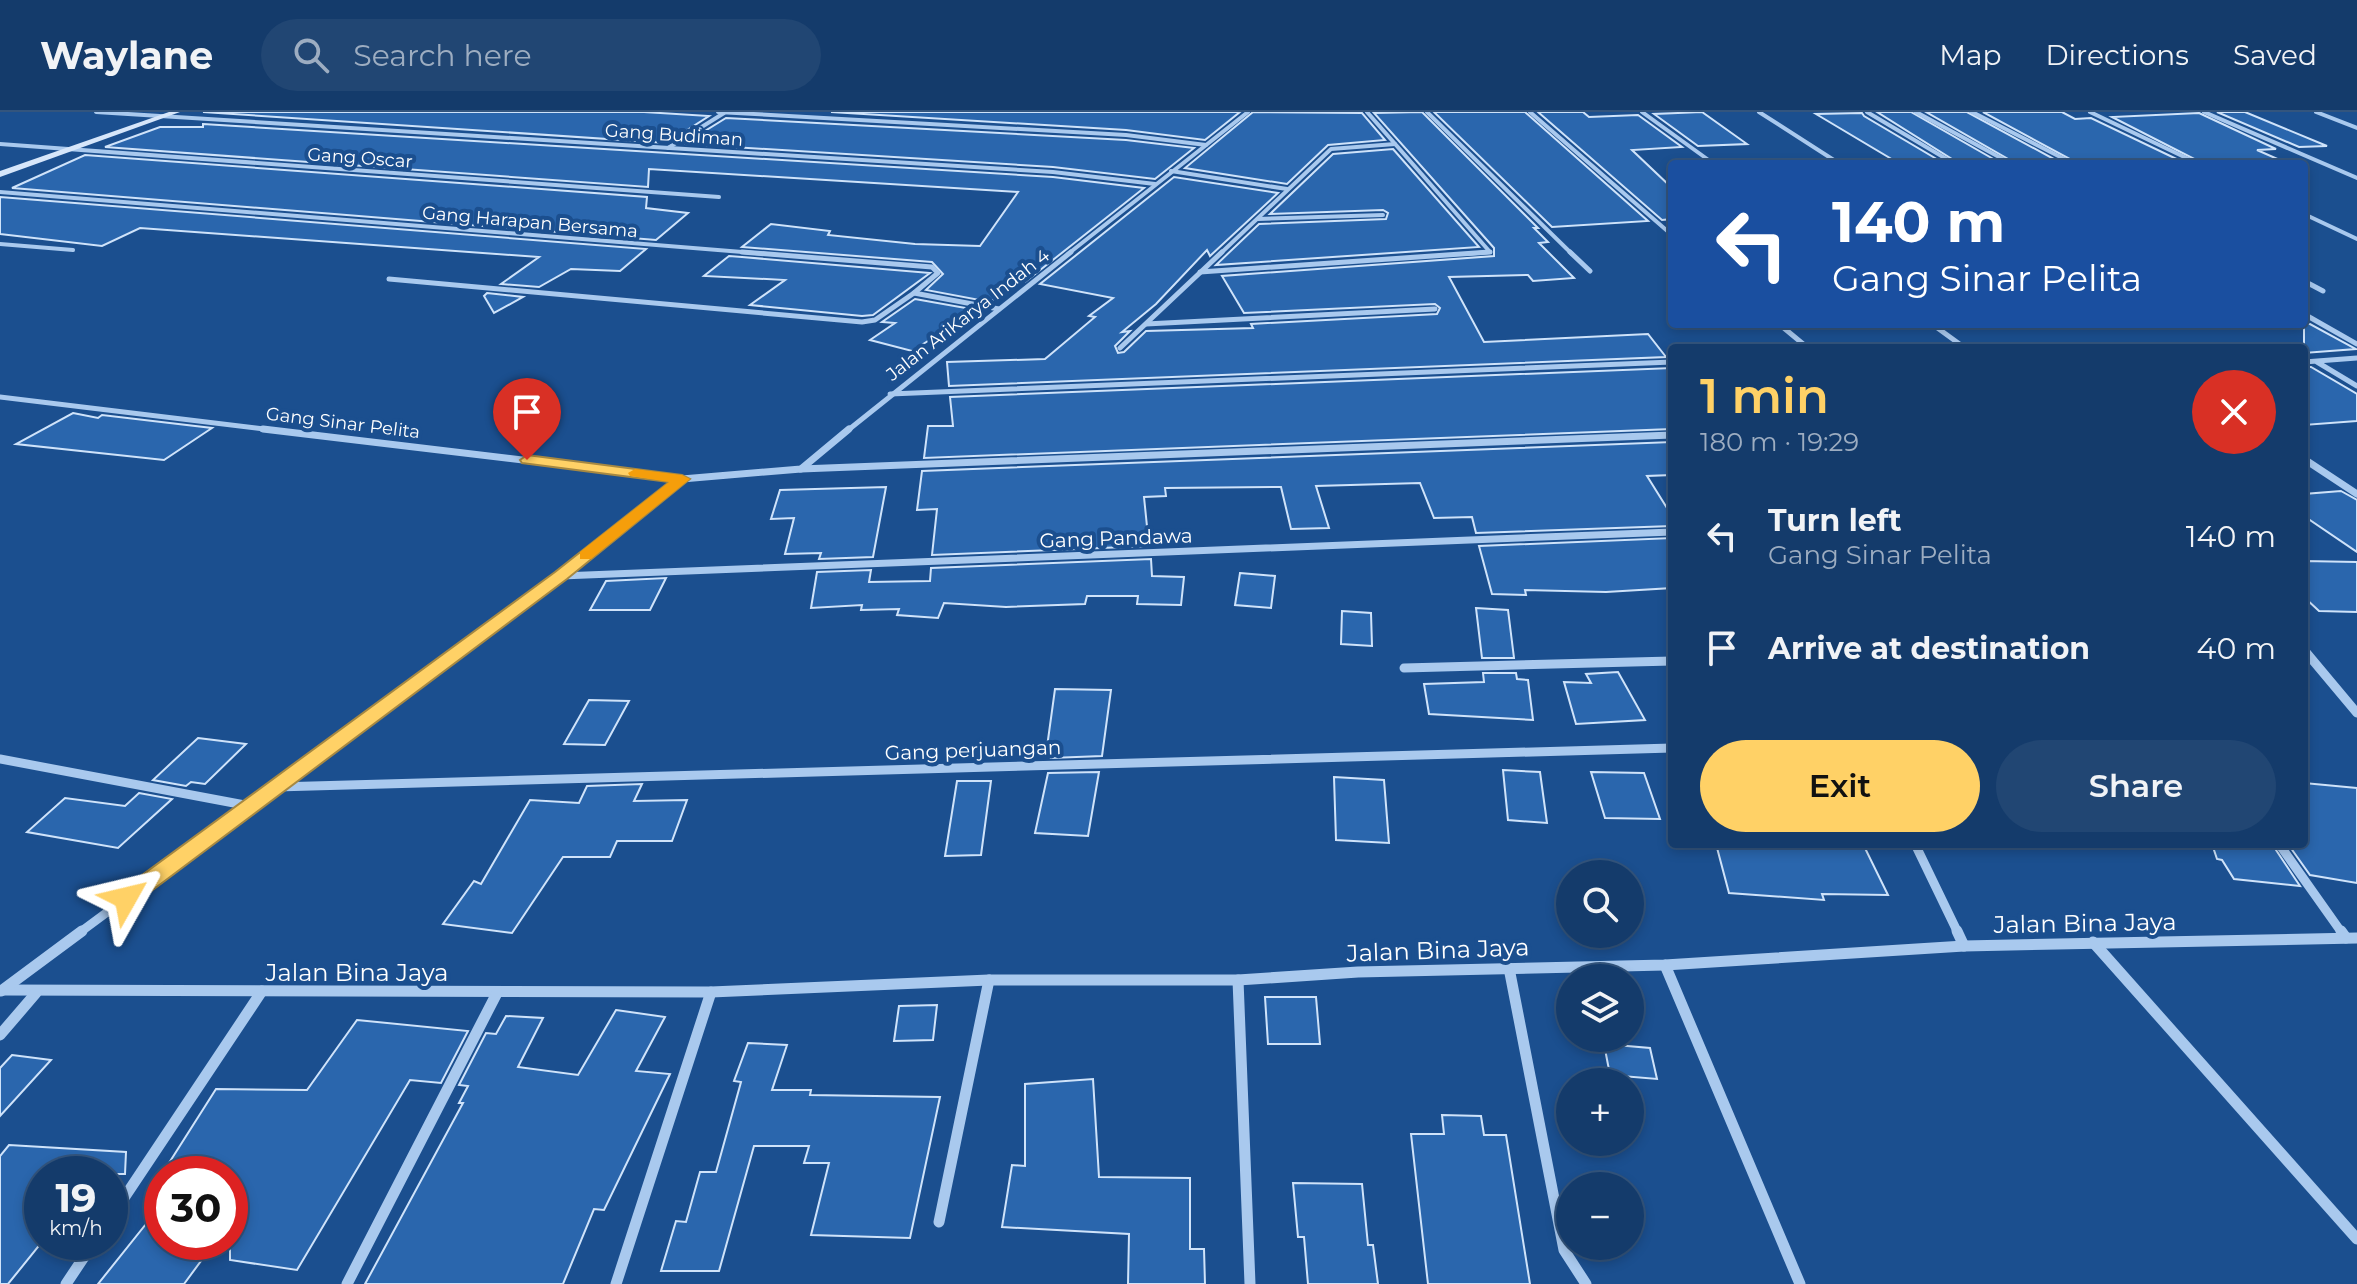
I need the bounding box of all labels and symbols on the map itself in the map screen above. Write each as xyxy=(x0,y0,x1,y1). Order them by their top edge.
street label: Gang Budiman xyxy=(604,119,744,151)
street label: Gang Oscar xyxy=(307,143,413,173)
street label: Gang Harapan Bersama xyxy=(421,202,639,242)
street label: Jalan AriKarya Indah 4 xyxy=(881,244,1054,386)
pin xyxy=(493,378,561,460)
street label: Gang Sinar Pelita xyxy=(265,403,421,443)
street label: Gang Pandawa xyxy=(1039,523,1193,553)
street label: Gang perjuangan xyxy=(884,735,1062,765)
position arrow xyxy=(84,856,168,940)
street label: Jalan Bina Jaya xyxy=(1992,907,2177,939)
street label: Jalan Bina Jaya xyxy=(1345,932,1530,968)
street label: Jalan Bina Jaya xyxy=(265,958,448,987)
speed limit sign: 30 xyxy=(144,1156,248,1260)

